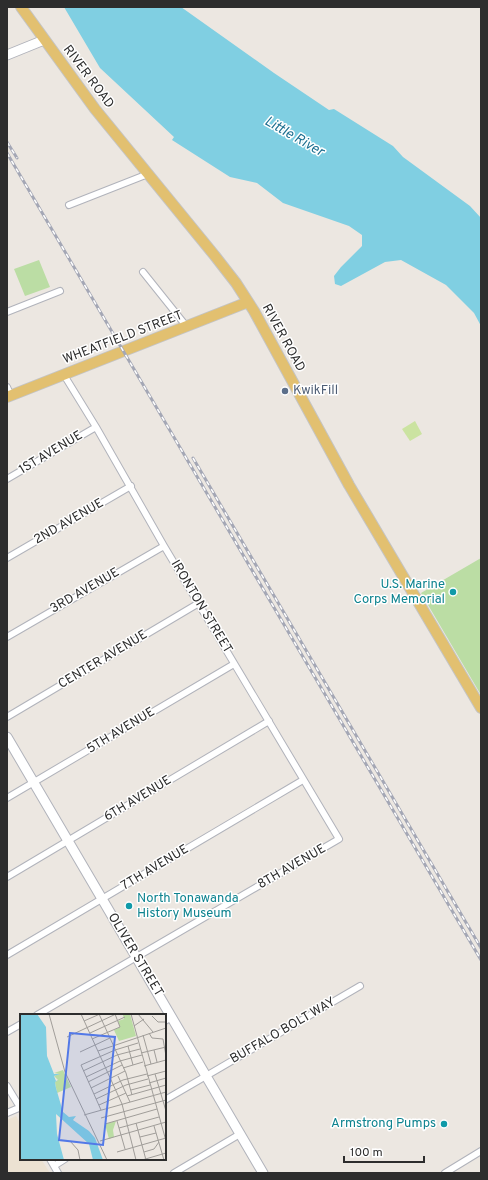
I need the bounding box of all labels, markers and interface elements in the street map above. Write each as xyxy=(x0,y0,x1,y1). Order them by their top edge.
street label: RIVER ROAD xyxy=(59,42,117,112)
water label: Little River xyxy=(261,113,328,162)
street label: RIVER ROAD xyxy=(258,301,308,375)
street label: WHEATFIELD STREET xyxy=(61,308,185,368)
place label: KwikFill xyxy=(293,383,338,399)
marker: KwikFill xyxy=(280,386,290,396)
street label: 1ST AVENUE xyxy=(16,428,86,478)
street label: 2ND AVENUE xyxy=(31,496,107,548)
street label: IRONTON STREET xyxy=(167,557,235,657)
street label: 3RD AVENUE xyxy=(48,565,122,617)
place label: U.S. Marine Corps Memorial xyxy=(353,577,445,608)
marker: U.S. Marine Corps Memorial xyxy=(448,587,458,597)
street label: CENTER AVENUE xyxy=(56,627,150,693)
street label: 5TH AVENUE xyxy=(84,704,158,758)
street label: 6TH AVENUE xyxy=(101,773,175,825)
street label: 8TH AVENUE xyxy=(255,841,329,893)
street label: 7TH AVENUE xyxy=(118,842,192,894)
place label: North Tonawanda History Museum xyxy=(137,891,239,922)
marker: North Tonawanda History Museum xyxy=(124,901,134,911)
street label: OLIVER STREET xyxy=(104,910,166,1000)
street label: BUFFALO BOLT WAY xyxy=(227,994,339,1068)
inset map xyxy=(20,1014,166,1160)
place label: Armstrong Pumps xyxy=(331,1116,436,1132)
marker: Armstrong Pumps xyxy=(439,1119,449,1129)
scale bar xyxy=(344,1138,424,1164)
text: 100 m xyxy=(350,1145,383,1161)

